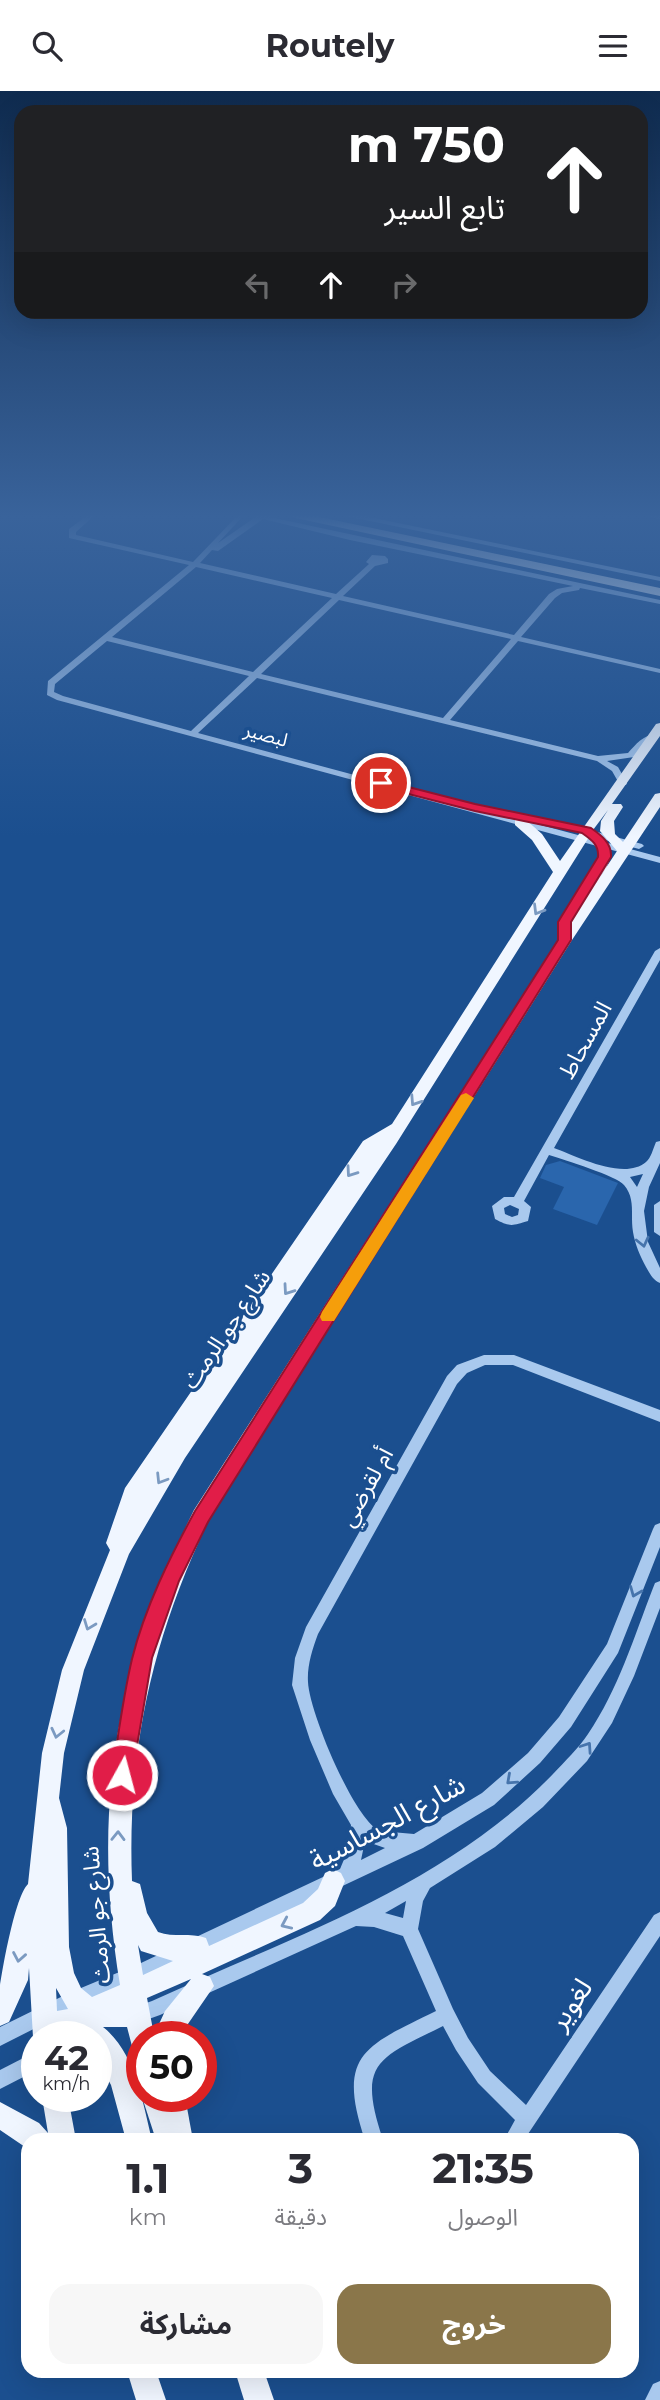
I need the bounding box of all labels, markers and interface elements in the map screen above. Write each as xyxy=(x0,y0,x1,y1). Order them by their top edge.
text: Routely xyxy=(266,26,394,65)
icon: search xyxy=(28,27,66,65)
icon: menu xyxy=(594,27,632,65)
text: 750 m xyxy=(348,115,505,174)
icon: ahead xyxy=(529,133,620,224)
text: تابع السير xyxy=(384,188,505,227)
icon: left xyxy=(239,266,277,304)
icon: ahead xyxy=(312,266,350,304)
icon: right xyxy=(385,266,423,304)
street label: لبصير xyxy=(241,718,290,752)
pin xyxy=(351,753,411,813)
icon: arrive xyxy=(362,764,400,802)
one-way arrow xyxy=(533,902,546,915)
street label: المسحاط xyxy=(552,997,618,1083)
one-way arrow xyxy=(410,1093,423,1106)
one-way arrow xyxy=(347,1164,359,1177)
one-way arrow xyxy=(634,1236,649,1248)
street label: شارع جو الرمث xyxy=(176,1264,279,1396)
one-way arrow xyxy=(284,1282,296,1295)
street label: أم لقرضي xyxy=(333,1442,403,1533)
one-way arrow xyxy=(157,1471,170,1484)
one-way arrow xyxy=(629,1585,643,1597)
one-way arrow xyxy=(83,1618,97,1630)
one-way arrow xyxy=(51,1727,66,1739)
position arrow xyxy=(85,1738,159,1812)
one-way arrow xyxy=(579,1742,591,1755)
street label: شارع الجساسية xyxy=(303,1767,473,1881)
one-way arrow xyxy=(506,1772,519,1784)
one-way arrow xyxy=(111,1831,126,1842)
street label: شارع جو الرمث xyxy=(76,1845,119,1985)
one-way arrow xyxy=(281,1916,293,1930)
one-way arrow xyxy=(12,1951,27,1963)
street label: لغوير xyxy=(540,1972,599,2037)
speed limit sign: 50 xyxy=(126,2021,217,2112)
text: 42 xyxy=(44,2036,89,2079)
text: km/h xyxy=(42,2073,91,2095)
text: 3 xyxy=(288,2142,313,2194)
text: 21:35 xyxy=(432,2142,534,2194)
text: 1.1 xyxy=(126,2152,169,2204)
text: km xyxy=(129,2203,167,2231)
text: دقيقة xyxy=(275,2203,327,2231)
text: الوصول xyxy=(448,2203,518,2231)
button: مشاركة xyxy=(49,2284,323,2364)
button: خروج xyxy=(337,2284,611,2364)

